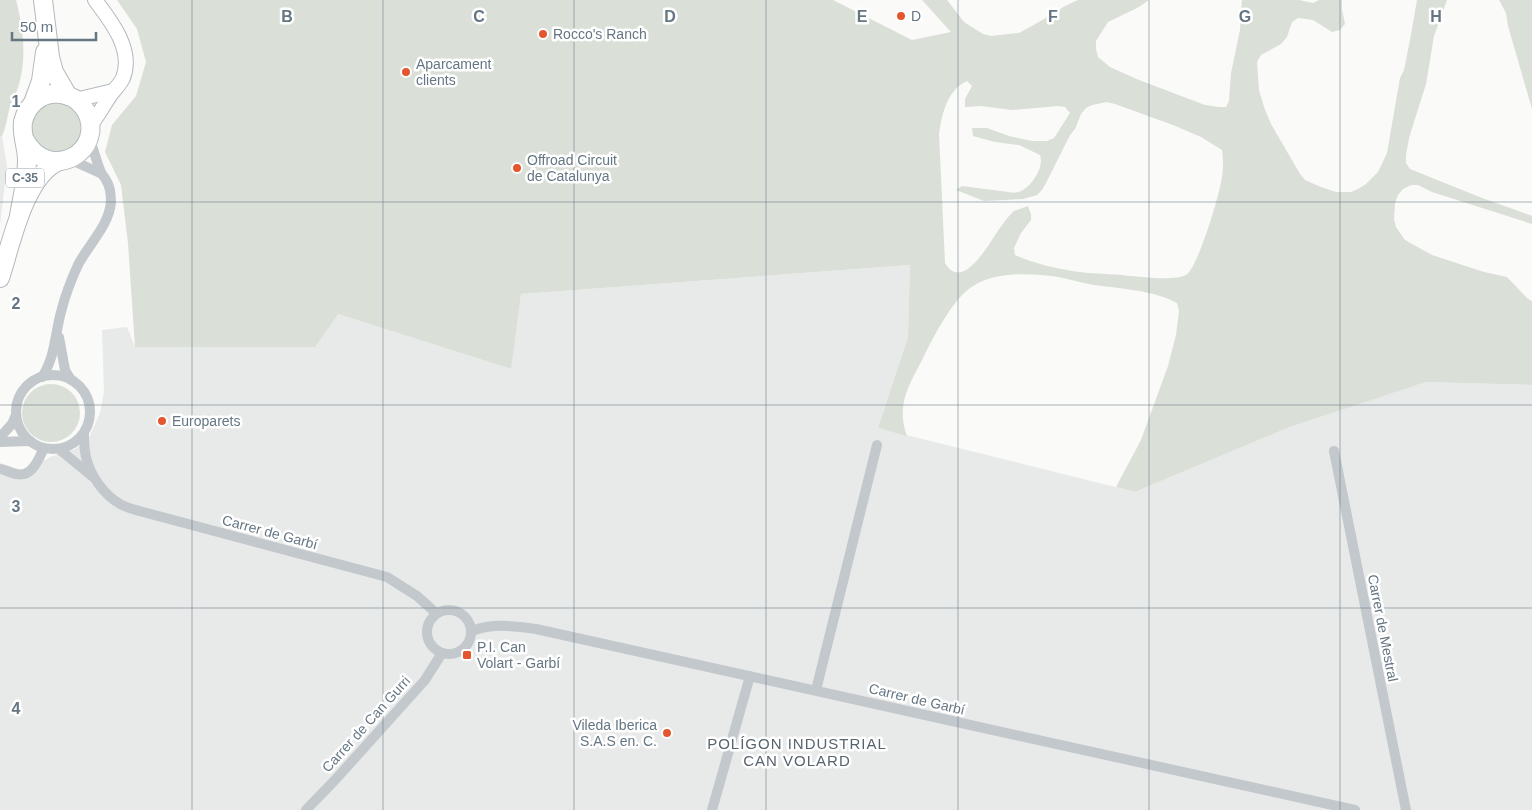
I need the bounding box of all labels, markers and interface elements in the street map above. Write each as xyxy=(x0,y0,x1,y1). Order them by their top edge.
text: B xyxy=(281,8,293,25)
text: C xyxy=(473,8,485,25)
text: D xyxy=(664,8,676,25)
text: E xyxy=(857,8,868,25)
place label: D xyxy=(911,8,921,24)
text: F xyxy=(1048,8,1058,25)
text: G xyxy=(1239,8,1251,25)
text: H xyxy=(1430,8,1442,25)
scale bar xyxy=(12,10,96,42)
marker: D xyxy=(895,10,907,22)
text: 50 m xyxy=(20,18,53,35)
place label: Rocco's Ranch xyxy=(553,26,647,42)
marker: Rocco's Ranch xyxy=(537,28,549,40)
place label: Aparcament clients xyxy=(416,56,492,88)
marker: Aparcament clients xyxy=(400,66,412,78)
text: 1 xyxy=(12,93,21,110)
place label: Offroad Circuit de Catalunya xyxy=(527,152,617,184)
marker: Offroad Circuit de Catalunya xyxy=(511,162,523,174)
road number: C-35 xyxy=(6,168,44,188)
text: 2 xyxy=(12,295,21,312)
place label: Europarets xyxy=(172,413,240,429)
marker: Europarets xyxy=(156,415,168,427)
text: 3 xyxy=(12,498,21,515)
street label: Carrer de Garbí xyxy=(221,512,320,552)
street label: Carrer de Mestral xyxy=(1365,573,1401,683)
place label: P.I. Can Volart - Garbí xyxy=(477,639,560,671)
marker: P.I. Can Volart - Garbí xyxy=(461,649,473,661)
street label: Carrer de Can Gurri xyxy=(319,673,413,775)
street label: Carrer de Garbí xyxy=(867,680,967,718)
text: 4 xyxy=(12,700,21,717)
place label: Vileda Iberica S.A.S en. C. xyxy=(572,717,657,749)
marker: Vileda Iberica S.A.S en. C. xyxy=(661,727,673,739)
district label: POLÍGON INDUSTRIAL CAN VOLARD xyxy=(707,735,887,769)

